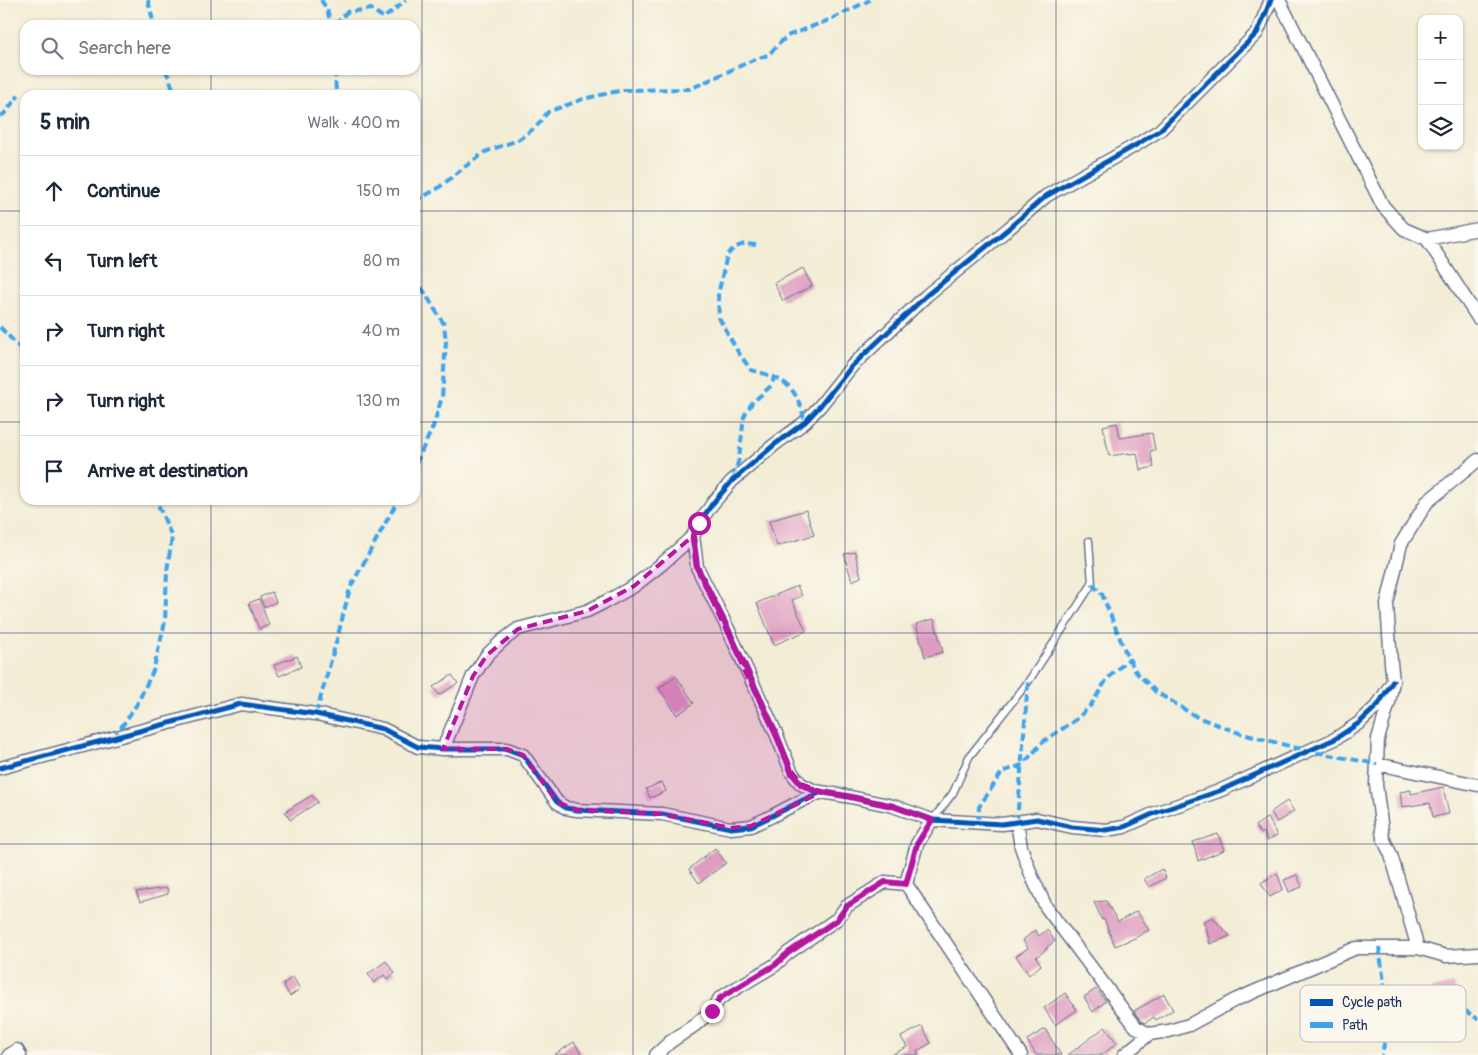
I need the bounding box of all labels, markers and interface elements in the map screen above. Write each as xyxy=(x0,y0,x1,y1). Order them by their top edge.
map controls xyxy=(1418,15,1463,150)
button: + xyxy=(1418,15,1463,60)
search box xyxy=(20,20,420,75)
icon: search xyxy=(38,34,66,62)
text: Search here xyxy=(78,36,171,60)
button: − xyxy=(1418,60,1463,105)
button: layers xyxy=(1418,105,1463,150)
text: 5 min xyxy=(40,109,90,136)
text: Walk · 400 m xyxy=(307,113,400,133)
icon: ahead xyxy=(40,177,68,205)
text: Continue xyxy=(87,179,160,203)
text: 150 m xyxy=(356,181,400,201)
icon: left xyxy=(40,247,68,275)
text: Turn left xyxy=(87,249,157,273)
text: 80 m xyxy=(363,251,400,271)
icon: right xyxy=(40,317,68,345)
text: Turn right xyxy=(87,319,165,343)
text: 40 m xyxy=(362,321,400,341)
icon: right xyxy=(40,387,68,415)
text: Turn right xyxy=(87,389,165,413)
text: 130 m xyxy=(356,391,400,411)
icon: arrive xyxy=(40,457,68,485)
text: Arrive at destination xyxy=(87,459,248,483)
route start xyxy=(688,512,711,535)
legend xyxy=(1300,985,1466,1042)
text: Cycle path xyxy=(1342,994,1402,1011)
route end xyxy=(701,1000,724,1023)
text: Path xyxy=(1342,1017,1367,1034)

